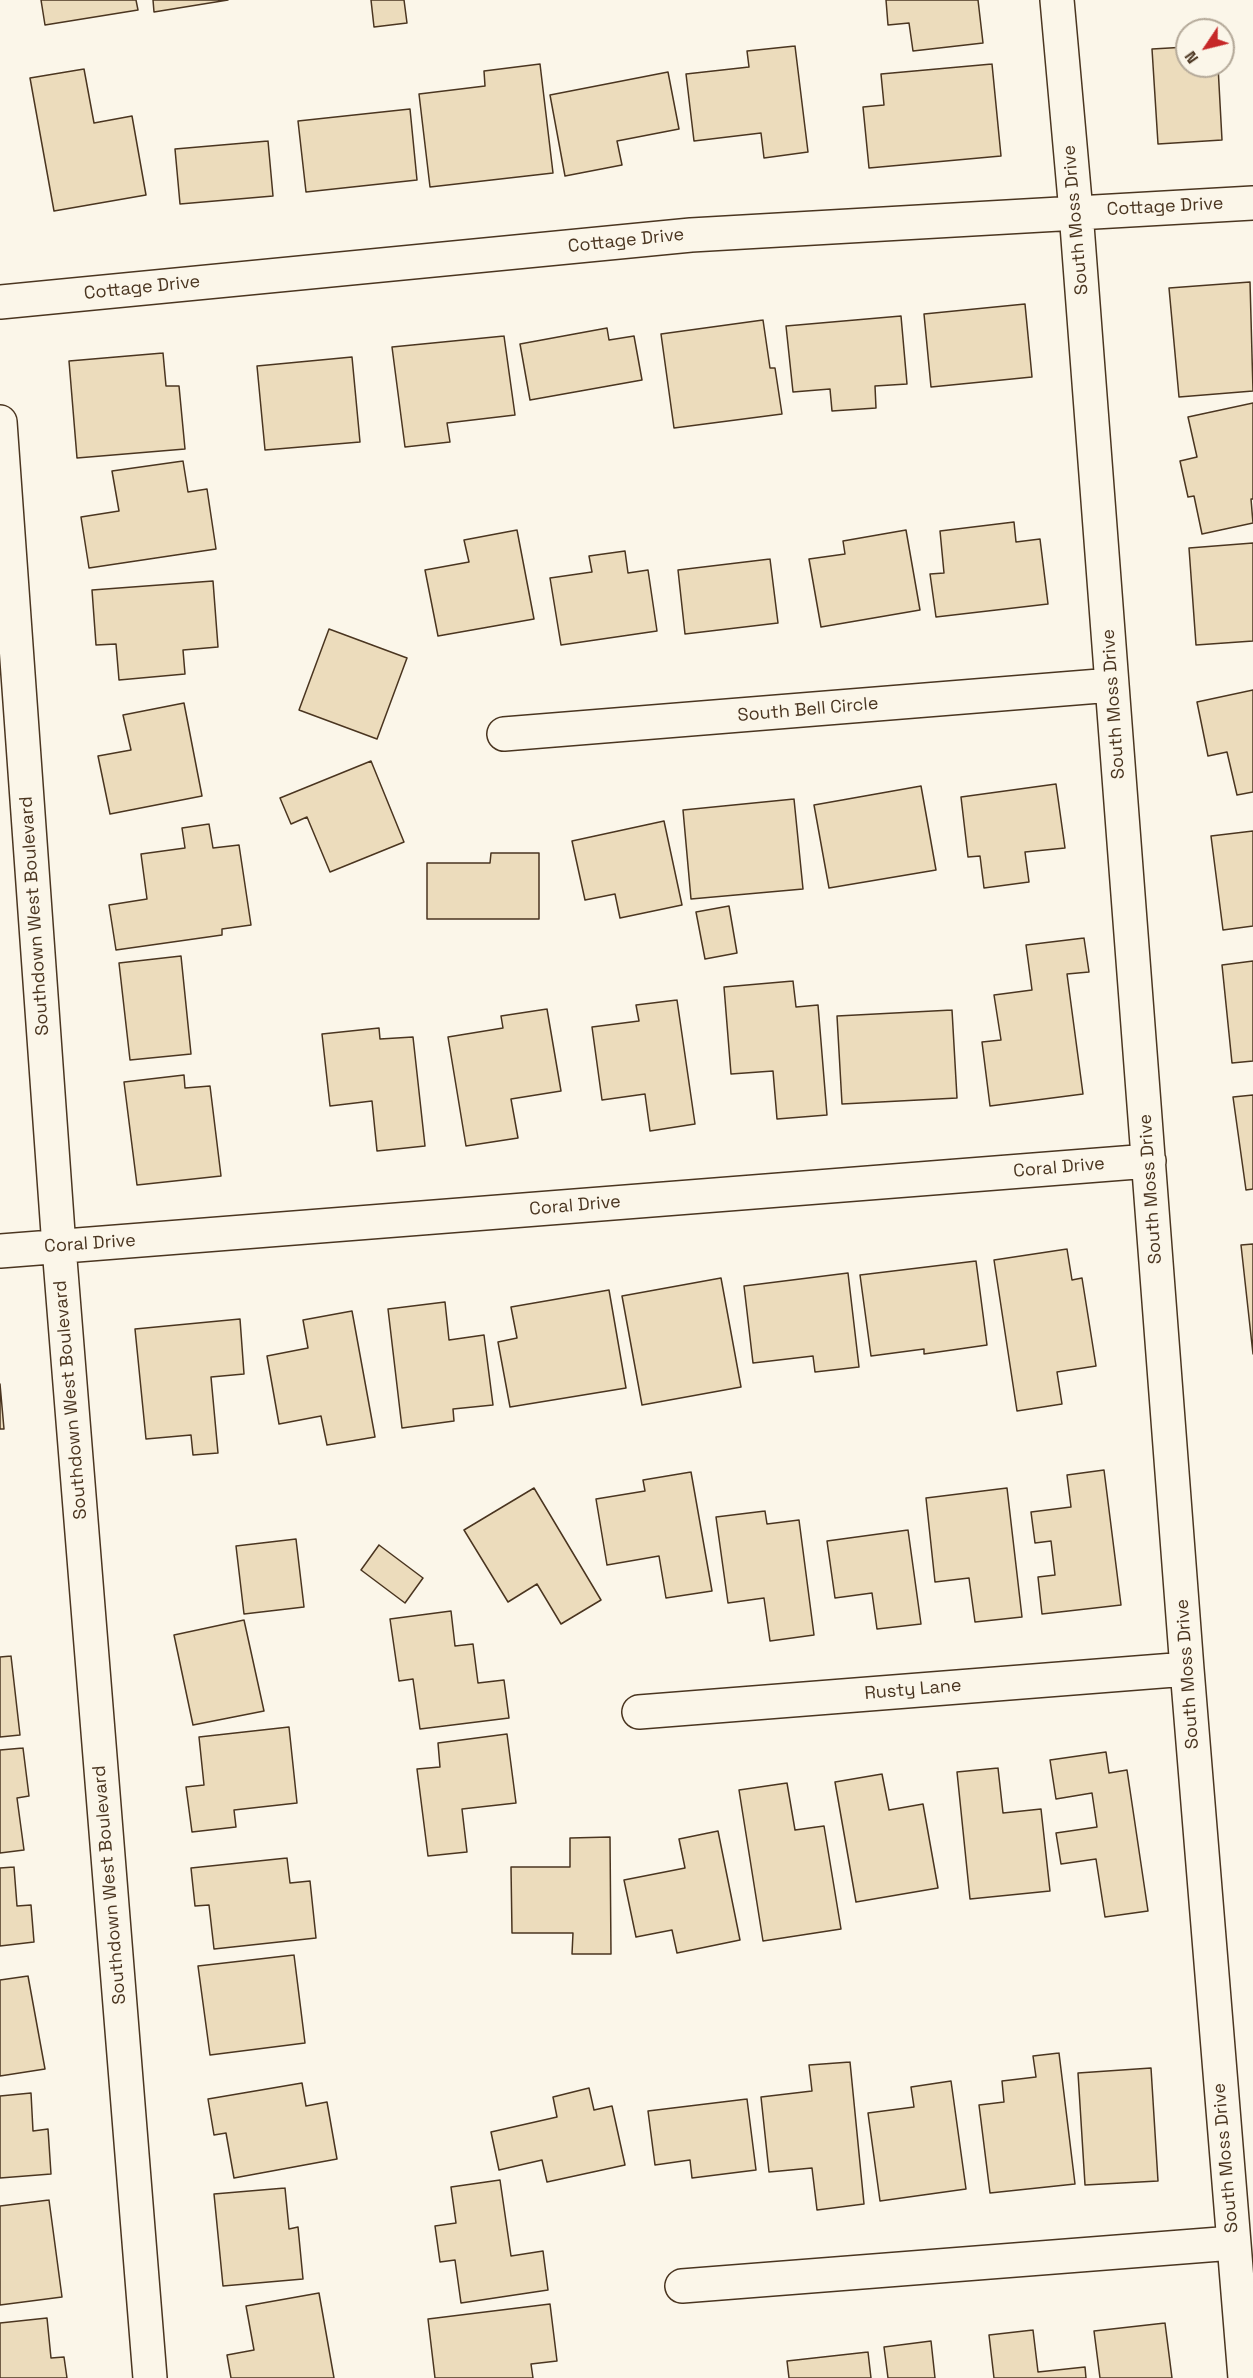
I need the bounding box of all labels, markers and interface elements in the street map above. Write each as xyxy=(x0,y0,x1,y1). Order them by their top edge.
north arrow xyxy=(1175,18,1235,78)
text: N xyxy=(1180,47,1203,68)
street label: South Moss Drive xyxy=(1059,144,1093,296)
street label: Cottage Drive xyxy=(1106,193,1224,221)
street label: Cottage Drive xyxy=(567,224,685,258)
street label: Cottage Drive xyxy=(83,271,201,305)
street label: South Moss Drive xyxy=(1098,628,1130,780)
street label: South Bell Circle xyxy=(737,693,879,727)
street label: Southdown West Boulevard xyxy=(16,796,54,1036)
street label: South Moss Drive xyxy=(1135,1113,1167,1265)
street label: Coral Drive xyxy=(1012,1153,1106,1183)
street label: Coral Drive xyxy=(528,1191,622,1221)
street label: Coral Drive xyxy=(44,1230,136,1258)
street label: Southdown West Boulevard xyxy=(50,1280,92,1520)
street label: South Moss Drive xyxy=(1172,1598,1204,1750)
street label: Rusty Lane xyxy=(864,1675,962,1705)
street label: Southdown West Boulevard xyxy=(89,1765,131,2005)
street label: South Moss Drive xyxy=(1209,2082,1243,2234)

